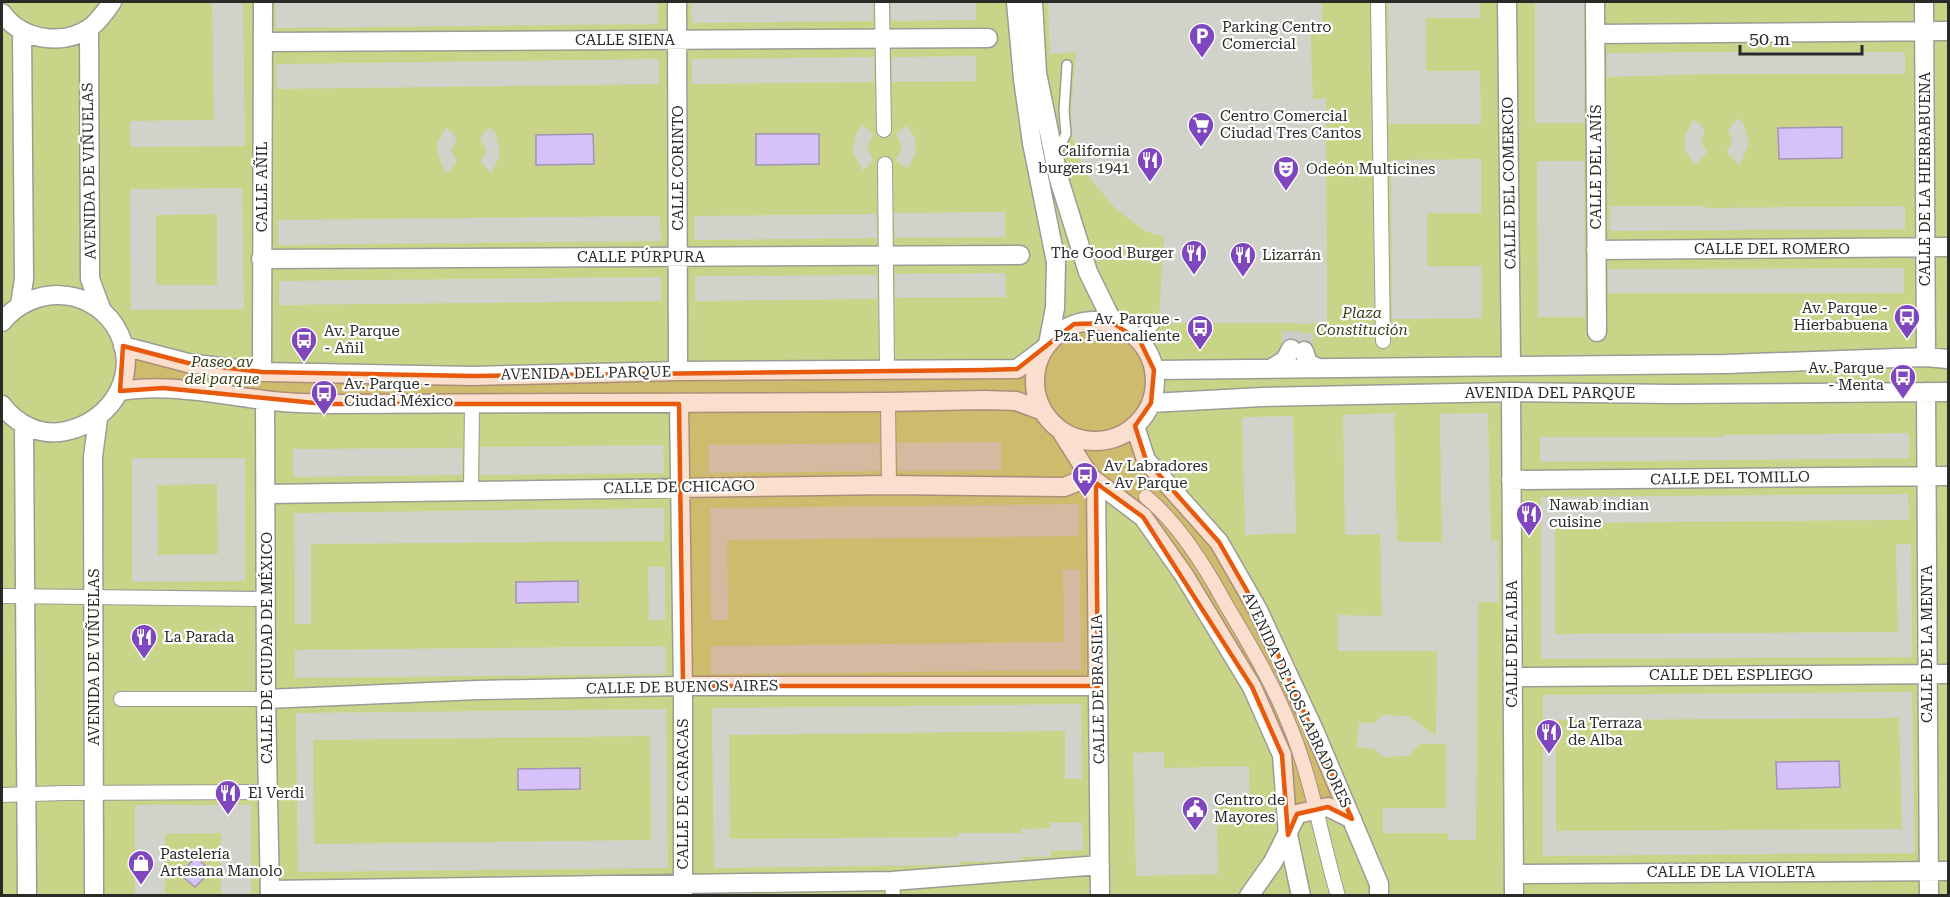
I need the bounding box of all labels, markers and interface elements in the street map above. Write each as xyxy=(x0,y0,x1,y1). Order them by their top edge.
place label: Parking Centro Comercial xyxy=(1222,18,1331,53)
scale bar xyxy=(1740,18,1862,56)
parking icon: Parking Centro Comercial xyxy=(1187,21,1217,59)
text: 50 m xyxy=(1749,28,1790,49)
street label: CALLE SIENA xyxy=(575,31,676,49)
street label: CALLE DE LA HIERBABUENA xyxy=(1916,71,1934,286)
street label: AVENIDA DE VIÑUELAS xyxy=(78,82,100,260)
street label: CALLE DEL COMERCIO xyxy=(1498,96,1520,270)
street label: CALLE CORINTO xyxy=(669,105,687,231)
street label: CALLE DEL ANÍS xyxy=(1587,105,1605,229)
place label: Centro Comercial Ciudad Tres Cantos xyxy=(1220,107,1361,142)
supermarket icon: Centro Comercial Ciudad Tres Cantos xyxy=(1186,110,1216,148)
street label: CALLE AÑIL xyxy=(253,142,271,232)
place label: California burgers 1941 xyxy=(1038,142,1130,177)
restaurant icon: California burgers 1941 xyxy=(1135,145,1165,183)
theatre icon: Odeón Multicines xyxy=(1271,154,1301,192)
place label: Odeón Multicines xyxy=(1306,160,1435,178)
restaurant icon: The Good Burger xyxy=(1179,238,1209,276)
restaurant icon: Lizarrán xyxy=(1228,240,1258,278)
street label: CALLE DEL ROMERO xyxy=(1694,240,1850,258)
place label: The Good Burger xyxy=(1051,244,1174,262)
place label: Lizarrán xyxy=(1262,246,1322,264)
street label: CALLE PÚRPURA xyxy=(577,247,706,266)
place label: Av. Parque - Hierbabuena xyxy=(1794,299,1888,334)
bus stop icon: Av. Parque - Hierbabuena xyxy=(1892,302,1922,340)
park label: Plaza Constitución xyxy=(1316,304,1408,339)
place label: Av. Parque - Pza. Fuencaliente xyxy=(1054,310,1180,345)
bus stop icon: Av. Parque - Pza. Fuencaliente xyxy=(1185,313,1215,351)
place label: Av. Parque - Añil xyxy=(324,322,400,357)
bus stop icon: Av. Parque - Añil xyxy=(289,325,319,363)
park label: Paseo av del parque xyxy=(185,353,260,388)
place label: Av. Parque - Menta xyxy=(1808,359,1884,394)
bus stop icon: Av. Parque - Menta xyxy=(1888,362,1918,400)
street label: AVENIDA DEL PARQUE xyxy=(501,363,671,383)
place label: Av. Parque - Ciudad México xyxy=(344,375,453,410)
bus stop icon: Av. Parque - Ciudad México xyxy=(309,378,339,416)
street label: AVENIDA DEL PARQUE xyxy=(1465,384,1635,402)
place label: Av Labradores - Av Parque xyxy=(1104,457,1208,492)
bus stop icon: Av Labradores - Av Parque xyxy=(1070,460,1100,498)
street label: CALLE DEL TOMILLO xyxy=(1650,468,1810,488)
street label: CALLE DE CHICAGO xyxy=(603,477,755,497)
place label: Nawab indian cuisine xyxy=(1549,496,1649,531)
restaurant icon: Nawab indian cuisine xyxy=(1514,499,1544,537)
street label: CALLE DE CIUDAD DE MÉXICO xyxy=(258,532,276,764)
street label: CALLE DE LA MENTA xyxy=(1918,565,1936,723)
street label: AVENIDA DE VIÑUELAS xyxy=(85,568,103,746)
street label: CALLE DEL ALBA xyxy=(1503,580,1521,708)
street label: AVENIDA DE LOS LABRADORES xyxy=(1239,589,1355,811)
street label: CALLE DE BRASILIA xyxy=(1088,613,1108,764)
restaurant icon: La Parada xyxy=(129,622,159,660)
place label: La Parada xyxy=(164,628,234,646)
street label: CALLE DEL ESPLIEGO xyxy=(1649,666,1813,684)
street label: CALLE DE BUENOS AIRES xyxy=(586,676,778,698)
place label: La Terraza de Alba xyxy=(1568,714,1642,749)
restaurant icon: La Terraza de Alba xyxy=(1534,717,1564,755)
street label: CALLE DE CARACAS xyxy=(674,718,692,870)
restaurant icon: El Verdi xyxy=(213,778,243,816)
place label: El Verdi xyxy=(248,784,305,802)
place label: Centro de Mayores xyxy=(1214,791,1285,826)
public building icon: Centro de Mayores xyxy=(1180,794,1210,832)
place label: Pastelería Artesana Manolo xyxy=(160,845,282,880)
shop icon: Pastelería Artesana Manolo xyxy=(126,848,156,886)
street label: CALLE DE LA VIOLETA xyxy=(1647,863,1816,881)

